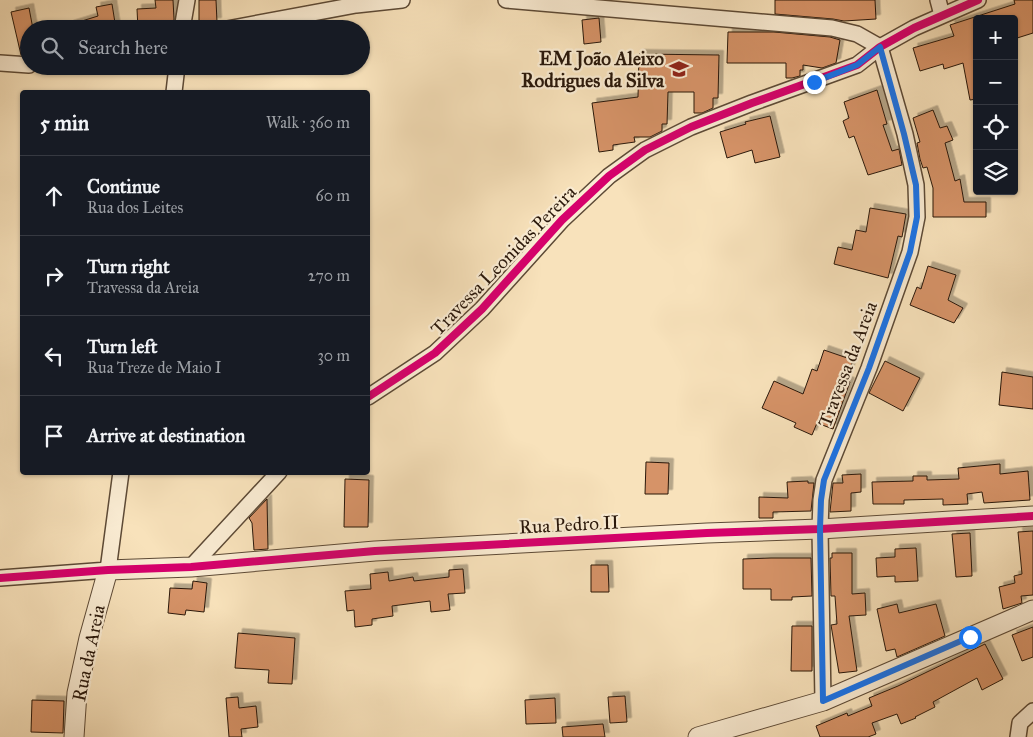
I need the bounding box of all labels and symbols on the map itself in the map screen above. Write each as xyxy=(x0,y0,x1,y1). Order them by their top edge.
place label: EM João Aleixo Rodrigues da Silva xyxy=(521,47,665,93)
school or university icon: EM João Aleixo Rodrigues da Silva xyxy=(668,58,690,80)
route end xyxy=(803,71,826,94)
street label: Travessa Leonidas Pereira xyxy=(426,180,582,340)
street label: Travessa da Areia xyxy=(813,297,882,430)
street label: Rua Pedro II xyxy=(518,510,620,539)
street label: Rua da Areia xyxy=(67,602,110,703)
route start xyxy=(959,626,982,649)

